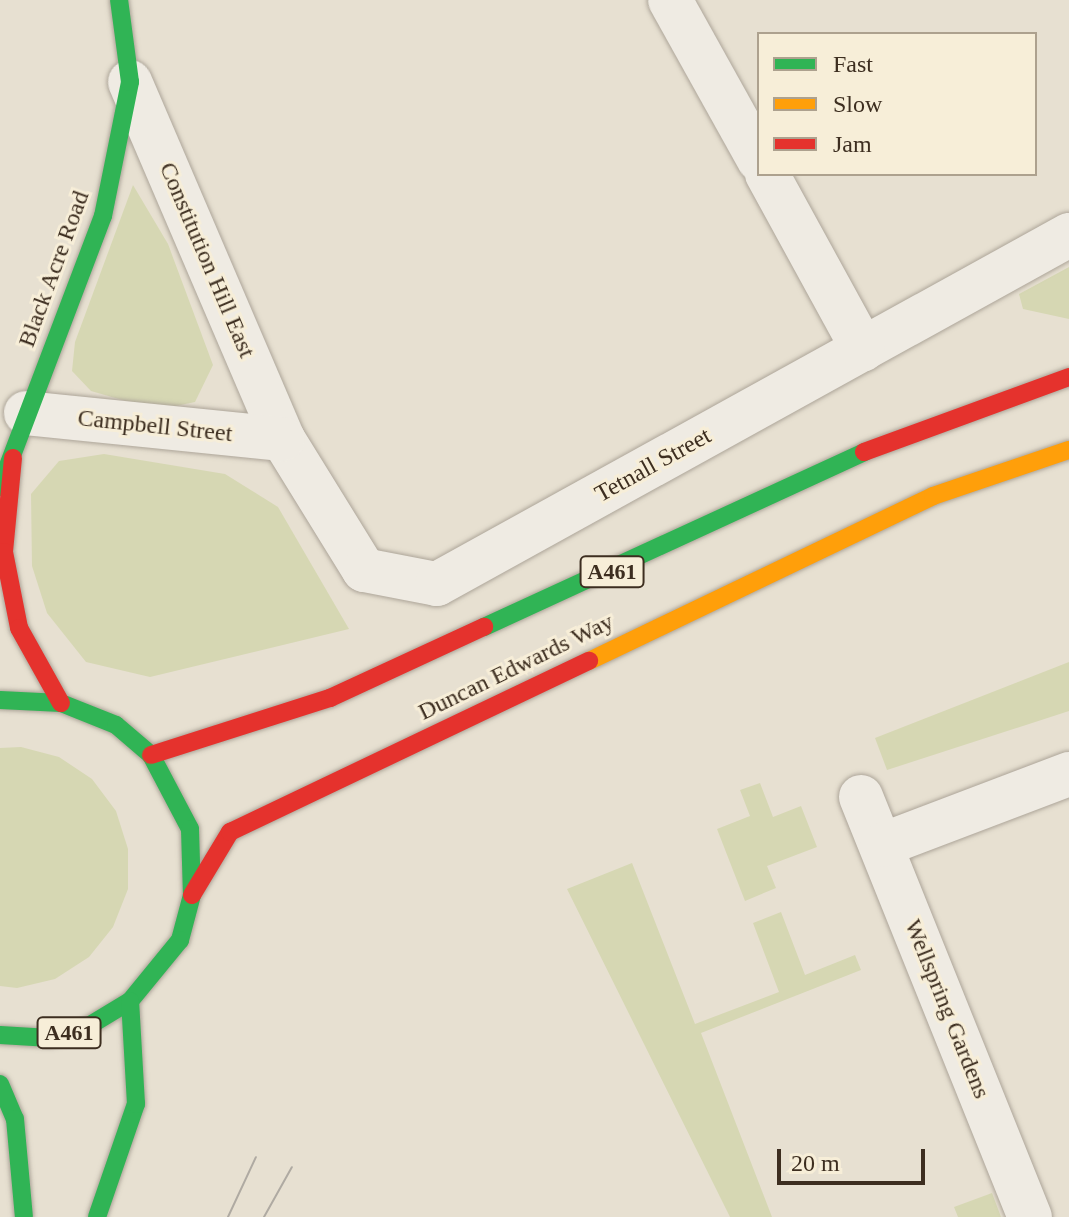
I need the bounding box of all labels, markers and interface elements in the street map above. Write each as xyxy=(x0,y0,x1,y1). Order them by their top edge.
legend xyxy=(757,32,1037,176)
text: Fast xyxy=(833,51,873,77)
text: Slow xyxy=(833,91,882,117)
text: Jam xyxy=(833,131,872,157)
street label: Constitution Hill East xyxy=(153,158,261,362)
street label: Black Acre Road xyxy=(12,186,96,352)
street label: Campbell Street xyxy=(76,404,234,448)
street label: Tetnall Street xyxy=(590,421,716,509)
road number: A461 xyxy=(578,554,646,590)
street label: Duncan Edwards Way xyxy=(414,607,618,727)
street label: Wellspring Gardens xyxy=(898,915,996,1103)
road number: A461 xyxy=(35,1015,103,1051)
scale bar xyxy=(781,1133,929,1183)
text: 20 m xyxy=(791,1150,840,1176)

